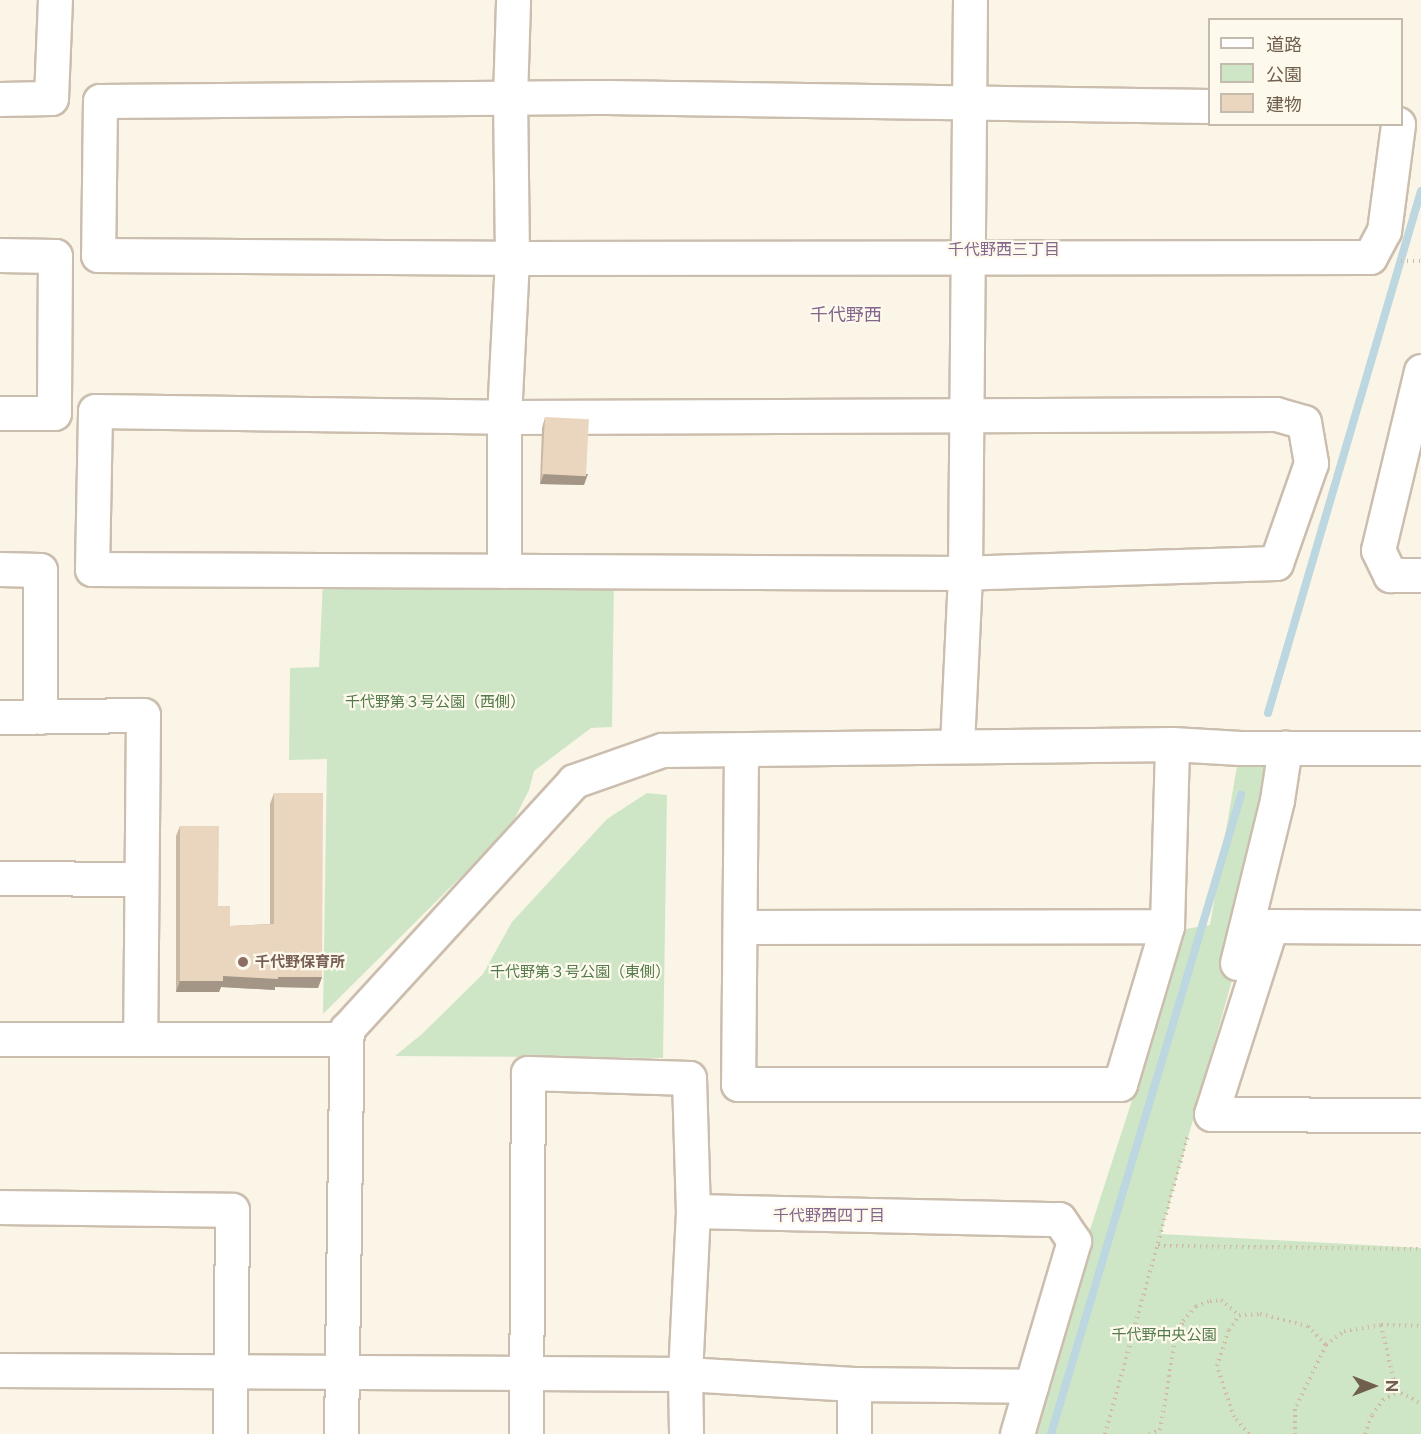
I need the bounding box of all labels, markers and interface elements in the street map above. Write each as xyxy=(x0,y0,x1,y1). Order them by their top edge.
legend xyxy=(1208,18,1403,126)
text: 道路 xyxy=(1266,34,1302,55)
text: 公園 xyxy=(1266,64,1302,85)
text: 建物 xyxy=(1266,94,1302,115)
district label: 千代野西三丁目 xyxy=(948,240,1060,260)
district label: 千代野西 xyxy=(810,304,882,326)
park label: 千代野第３号公園（西側） xyxy=(345,693,525,711)
place label: 千代野保育所 xyxy=(255,953,345,971)
marker: 千代野保育所 xyxy=(236,955,250,969)
park label: 千代野第３号公園（東側） xyxy=(490,963,670,981)
district label: 千代野西四丁目 xyxy=(773,1206,885,1226)
park label: 千代野中央公園 xyxy=(1112,1326,1216,1344)
north arrow xyxy=(1343,1356,1403,1416)
text: N xyxy=(1382,1380,1401,1392)

